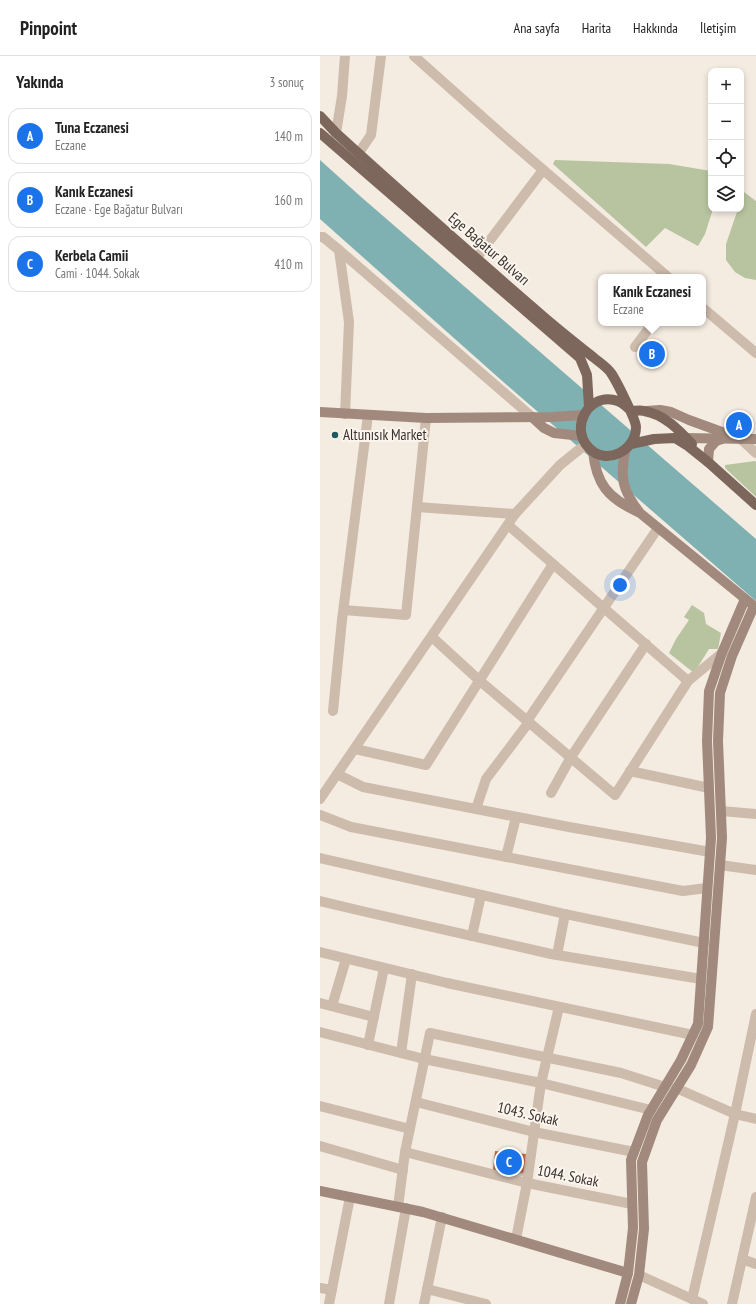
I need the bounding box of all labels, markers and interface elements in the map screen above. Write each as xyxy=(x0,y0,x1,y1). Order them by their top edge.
text: Pinpoint xyxy=(20,16,77,40)
text: Ana sayfa xyxy=(514,19,560,37)
text: Harita xyxy=(582,19,611,37)
text: Hakkında xyxy=(633,19,678,37)
text: İletişim xyxy=(700,19,736,37)
map controls xyxy=(708,68,744,212)
button: + xyxy=(708,68,744,104)
text: Yakında xyxy=(16,71,63,93)
text: 3 sonuç xyxy=(269,74,304,91)
button: − xyxy=(708,104,744,140)
text: Tuna Eczanesi xyxy=(55,118,129,137)
text: A xyxy=(27,128,33,145)
text: 140 m xyxy=(274,128,303,145)
text: Eczane xyxy=(55,137,86,154)
button: locate xyxy=(708,140,744,176)
button: layers xyxy=(708,176,744,212)
text: Kanık Eczanesi xyxy=(55,182,133,201)
text: B xyxy=(27,192,33,209)
text: 160 m xyxy=(274,192,303,209)
text: Eczane · Ege Bağatur Bulvarı xyxy=(55,201,183,218)
street label: Ege Bağatur Bulvarı xyxy=(445,208,534,289)
text: Kerbela Camii xyxy=(55,246,128,265)
text: C xyxy=(27,256,33,273)
text: 410 m xyxy=(274,256,303,273)
text: Cami · 1044. Sokak xyxy=(55,265,140,282)
popup xyxy=(598,274,706,326)
text: Kanık Eczanesi xyxy=(613,282,691,301)
text: Eczane xyxy=(613,301,644,318)
pin: B xyxy=(639,339,665,369)
pin: A xyxy=(726,410,752,440)
place label: Altunısık Market xyxy=(343,425,427,444)
marker: Altunısık Market xyxy=(330,430,340,440)
your location xyxy=(610,575,630,595)
street label: 1043. Sokak xyxy=(496,1097,561,1130)
pin: C xyxy=(496,1147,522,1177)
street label: 1044. Sokak xyxy=(536,1160,601,1191)

